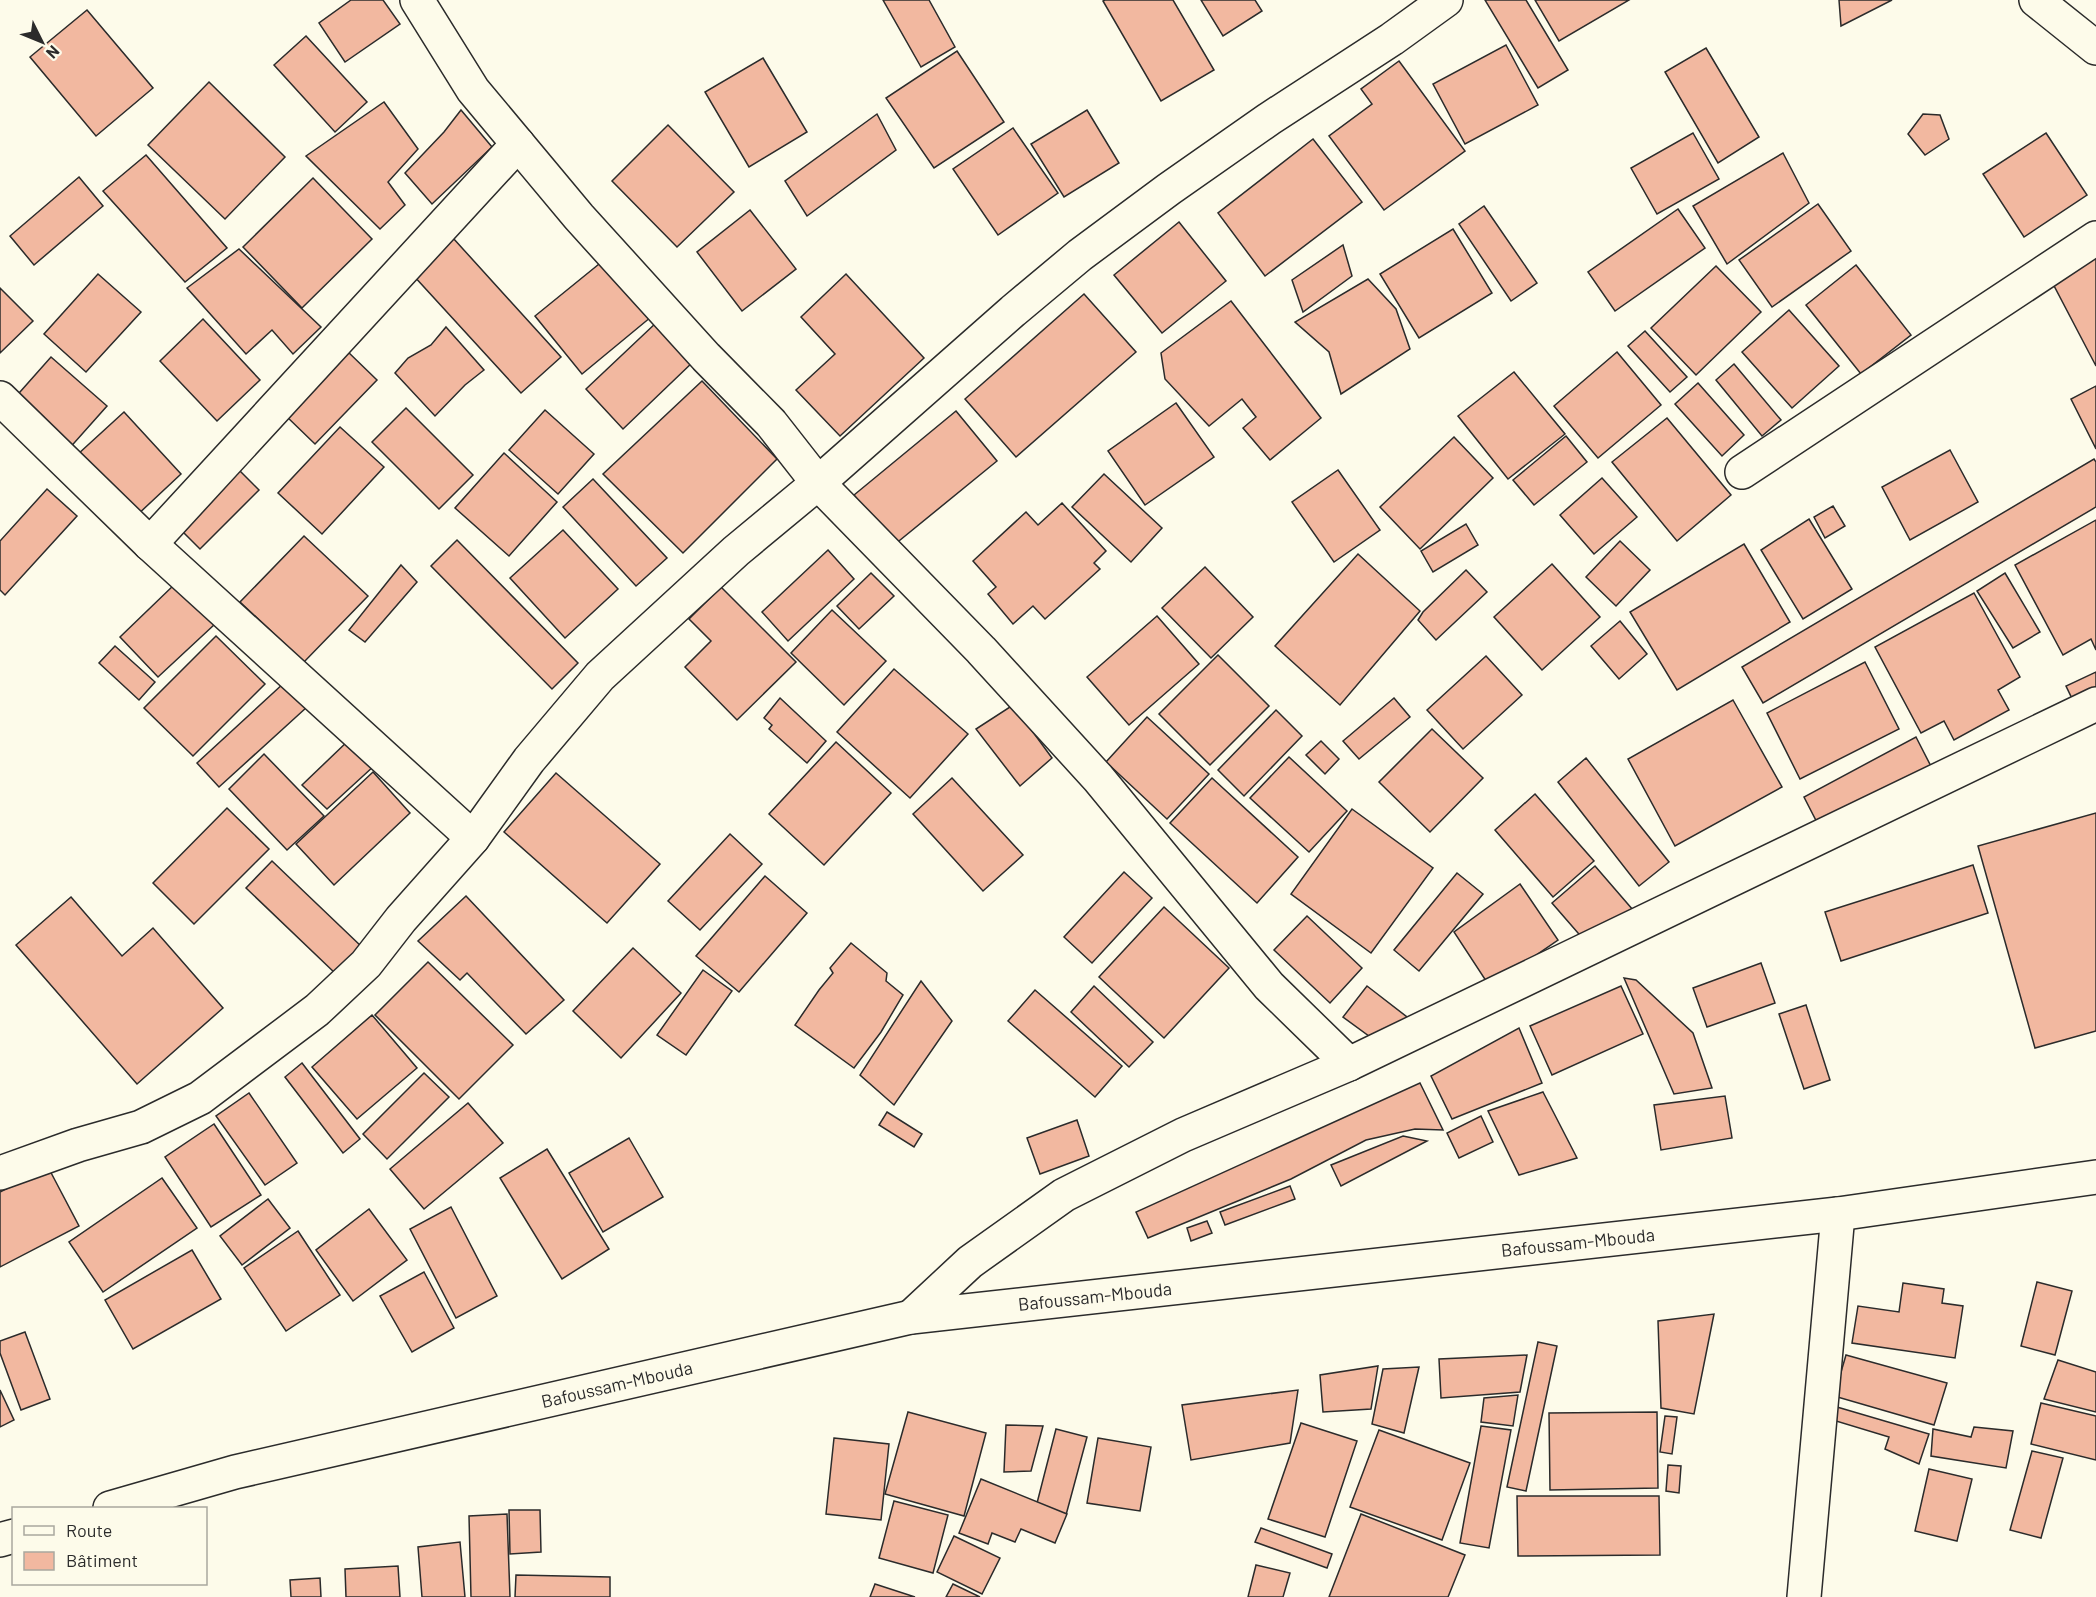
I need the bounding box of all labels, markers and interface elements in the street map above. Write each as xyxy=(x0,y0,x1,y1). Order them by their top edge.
north arrow xyxy=(12,12,72,72)
text: N xyxy=(43,42,64,63)
street label: Bafoussam-Mbouda xyxy=(1500,1223,1656,1261)
street label: Bafoussam-Mbouda xyxy=(1017,1277,1173,1315)
street label: Bafoussam-Mbouda xyxy=(539,1356,695,1412)
legend xyxy=(12,1507,207,1585)
text: Route xyxy=(66,1519,112,1541)
text: Bâtiment xyxy=(66,1549,138,1571)

